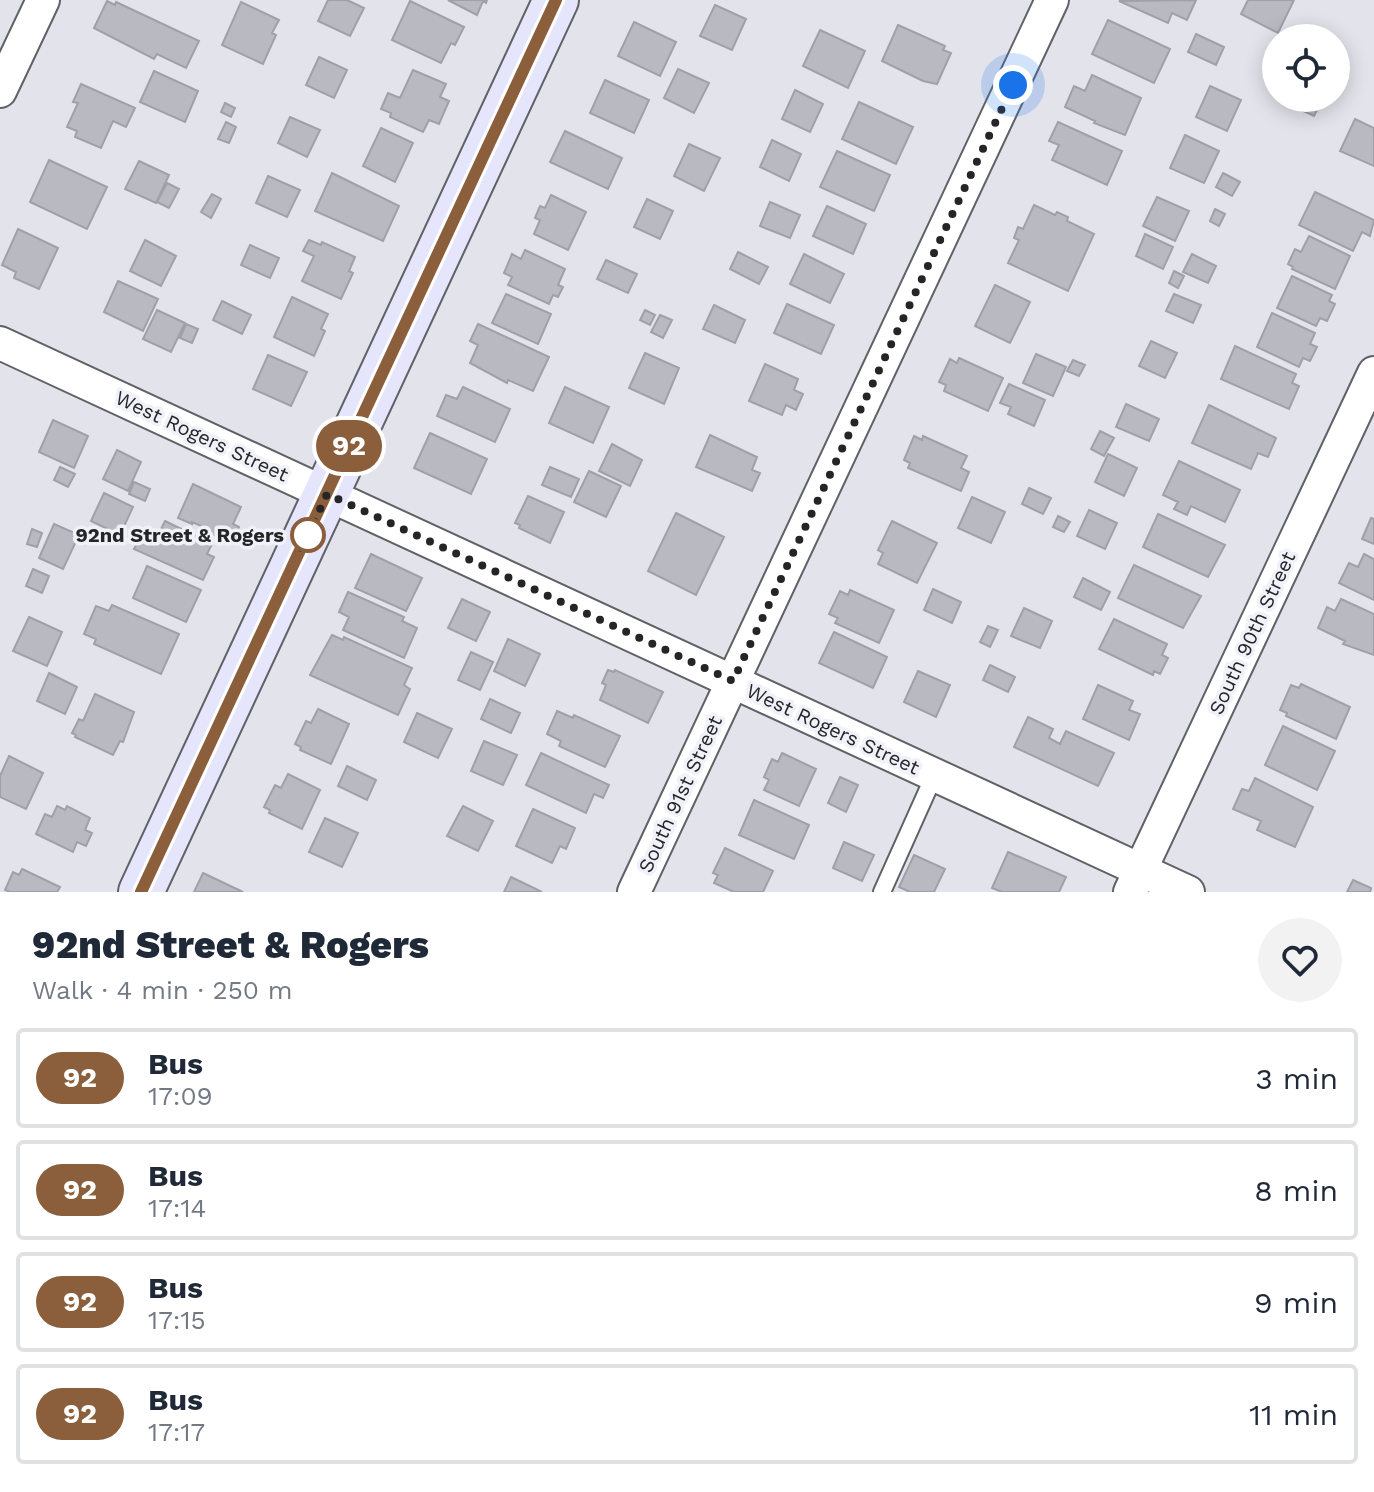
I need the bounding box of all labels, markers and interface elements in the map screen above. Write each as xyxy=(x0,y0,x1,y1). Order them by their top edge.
map controls xyxy=(1262,24,1350,112)
button: locate xyxy=(1262,24,1350,112)
your location xyxy=(993,65,1033,105)
street label: West Rogers Street xyxy=(112,385,293,487)
line badge: 92 xyxy=(313,420,385,472)
text: 92 xyxy=(332,429,366,462)
marker: 92nd Street & Rogers xyxy=(291,518,325,552)
place label: 92nd Street & Rogers xyxy=(75,523,284,547)
street label: South 90th Street xyxy=(1204,547,1301,718)
street label: West Rogers Street xyxy=(743,678,924,780)
street label: South 91st Street xyxy=(633,711,727,876)
button: heart xyxy=(1258,918,1342,1002)
text: 92nd Street & Rogers xyxy=(32,923,429,967)
text: Walk · 4 min · 250 m xyxy=(32,975,293,1005)
text: Bus xyxy=(148,1046,203,1081)
text: 92 xyxy=(63,1061,97,1094)
text: 3 min xyxy=(1255,1061,1338,1096)
text: 17:09 xyxy=(148,1081,213,1111)
text: Bus xyxy=(148,1158,203,1193)
text: 92 xyxy=(63,1173,97,1206)
text: 8 min xyxy=(1254,1173,1338,1208)
text: 17:14 xyxy=(148,1193,206,1223)
text: Bus xyxy=(148,1270,203,1305)
text: 92 xyxy=(63,1285,97,1318)
text: 9 min xyxy=(1254,1285,1338,1320)
text: 17:15 xyxy=(148,1305,206,1335)
text: Bus xyxy=(148,1382,203,1417)
text: 92 xyxy=(63,1397,97,1430)
text: 11 min xyxy=(1249,1397,1338,1432)
text: 17:17 xyxy=(148,1417,205,1447)

